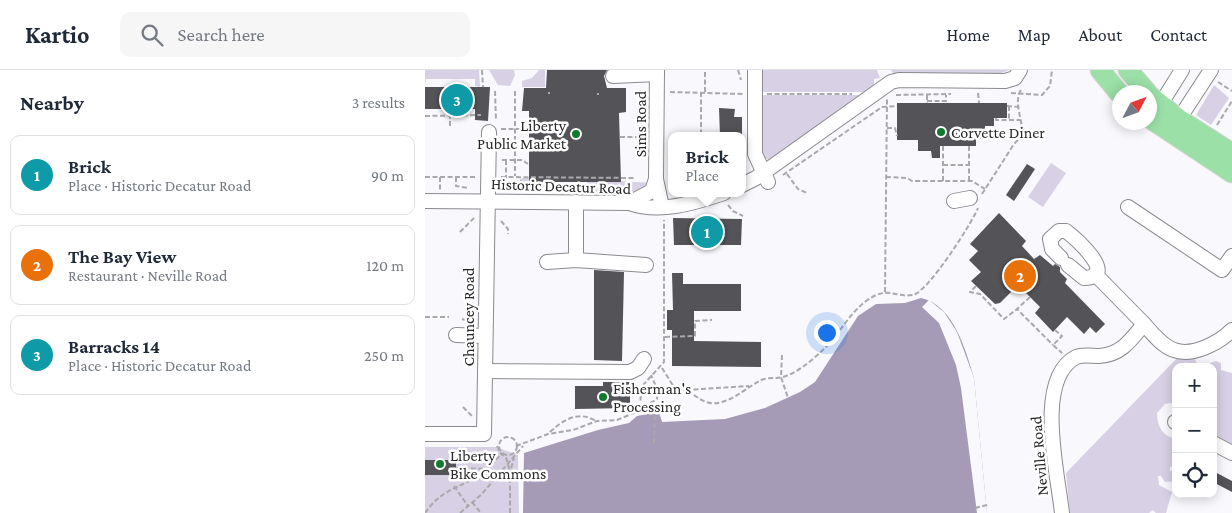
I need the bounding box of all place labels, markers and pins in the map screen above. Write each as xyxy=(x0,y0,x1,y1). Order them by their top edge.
pin: 3 xyxy=(441,81,473,119)
place label: Liberty Public Market xyxy=(477,117,567,152)
place label: Corvette Diner xyxy=(951,124,1045,141)
marker: Corvette Diner xyxy=(935,126,947,138)
marker: Liberty Public Market xyxy=(570,128,582,140)
pin: 1 xyxy=(691,213,723,251)
pin: 2 xyxy=(1004,257,1036,295)
place label: Fisherman's Processing xyxy=(613,380,691,416)
marker: Fisherman's Processing xyxy=(597,391,609,403)
place label: Liberty Bike Commons xyxy=(450,447,546,482)
marker: Liberty Bike Commons xyxy=(434,458,446,470)

